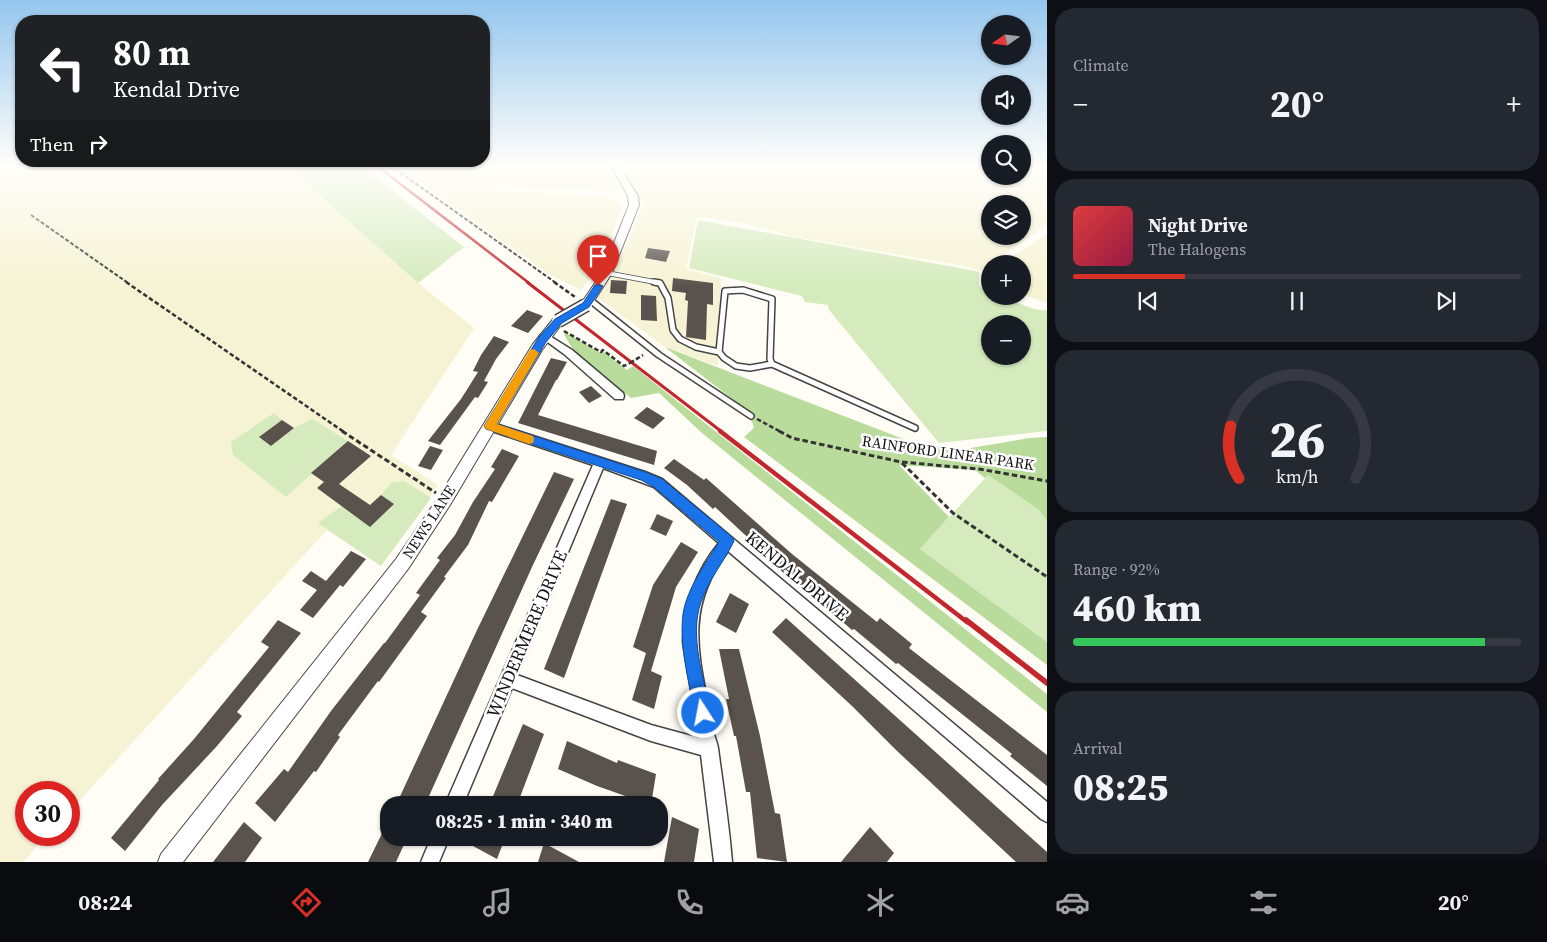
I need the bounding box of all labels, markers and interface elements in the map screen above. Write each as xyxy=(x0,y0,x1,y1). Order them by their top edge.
north arrow xyxy=(981,15,1031,65)
map controls xyxy=(981,15,1031,365)
text: 80 m xyxy=(113,29,190,77)
icon: left xyxy=(30,35,95,100)
text: Climate xyxy=(1073,54,1129,76)
text: Kendal Drive xyxy=(113,74,240,104)
button: sound xyxy=(981,75,1031,125)
text: 20° xyxy=(1270,78,1324,130)
text: − xyxy=(1073,85,1088,123)
text: + xyxy=(1506,85,1521,123)
icon: right xyxy=(84,130,112,158)
text: Then xyxy=(30,131,74,157)
button: search xyxy=(981,135,1031,185)
button: layers xyxy=(981,195,1031,245)
text: Night Drive xyxy=(1148,212,1248,238)
pin xyxy=(577,235,619,286)
text: The Halogens xyxy=(1148,238,1246,260)
icon: arrive xyxy=(584,242,612,270)
button: + xyxy=(981,255,1031,305)
icon: previous xyxy=(1134,287,1162,315)
icon: pause xyxy=(1283,287,1311,315)
icon: next xyxy=(1432,287,1460,315)
button: − xyxy=(981,315,1031,365)
text: 26 xyxy=(1269,403,1325,474)
street label: RAINFORD LINEAR PARK xyxy=(861,430,1035,475)
text: km/h xyxy=(1276,464,1319,489)
street label: NEWS LANE xyxy=(397,481,460,563)
street label: KENDAL DRIVE xyxy=(740,525,854,626)
street label: WINDERMERE DRIVE xyxy=(480,546,573,721)
text: Range · 92% xyxy=(1073,558,1160,580)
text: 460 km xyxy=(1073,582,1201,634)
position arrow xyxy=(676,686,728,738)
text: Arrival xyxy=(1073,737,1122,759)
text: 08:25 xyxy=(1073,761,1168,813)
speed limit sign: 30 xyxy=(15,781,80,846)
text: 08:25 · 1 min · 340 m xyxy=(435,808,613,834)
icon: directions xyxy=(289,885,324,920)
icon: music xyxy=(480,885,515,920)
icon: phone xyxy=(672,885,707,920)
icon: climate xyxy=(863,885,898,920)
icon: car xyxy=(1055,885,1090,920)
icon: filters xyxy=(1246,885,1281,920)
text: 08:24 xyxy=(78,887,133,917)
text: 20° xyxy=(1438,887,1469,917)

